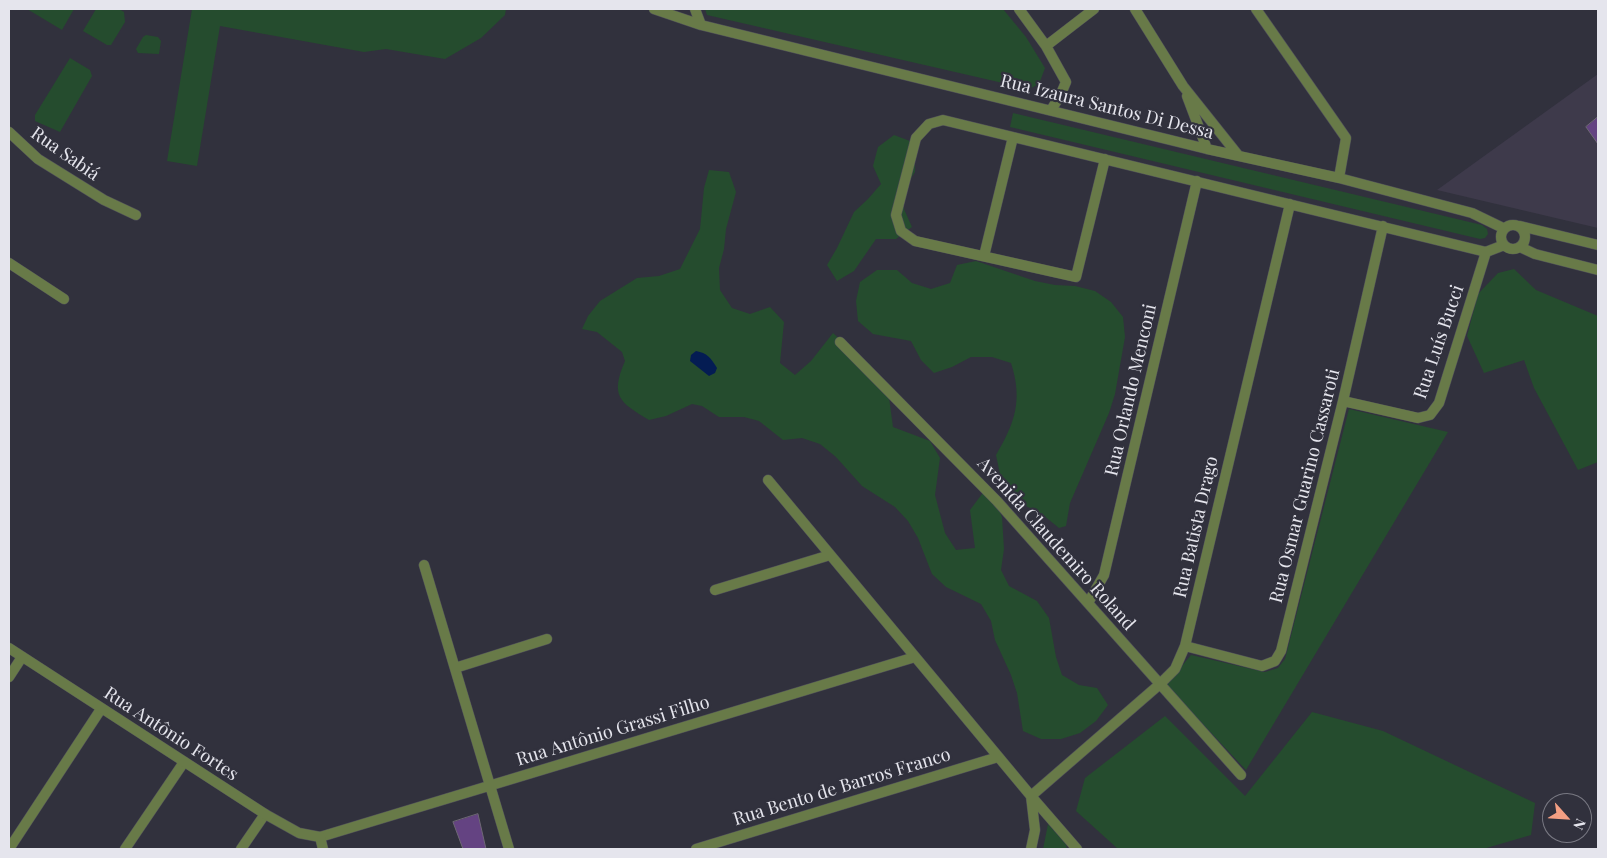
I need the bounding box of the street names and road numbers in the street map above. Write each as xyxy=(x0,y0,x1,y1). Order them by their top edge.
street label: Rua Izaura Santos Di Dessa xyxy=(998,70,1216,144)
street label: Rua Sabiá xyxy=(27,123,103,185)
street label: Rua Luís Bucci xyxy=(1409,282,1469,402)
street label: Rua Orlando Menconi xyxy=(1101,302,1161,478)
street label: Rua Osmar Guarino Cassaroti xyxy=(1265,367,1345,605)
street label: Avenida Claudemiro Roland xyxy=(973,453,1139,635)
street label: Rua Batista Drago xyxy=(1169,454,1223,600)
street label: Rua Antônio Fortes xyxy=(100,683,242,785)
street label: Rua Antônio Grassi Filho xyxy=(514,691,712,771)
street label: Rua Bento de Barros Franco xyxy=(731,744,953,830)

